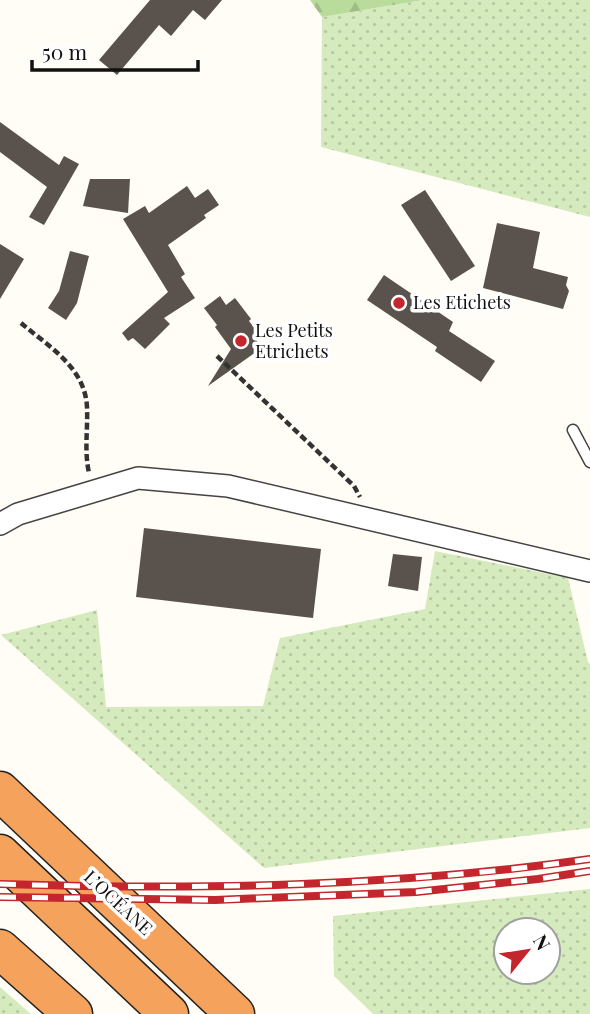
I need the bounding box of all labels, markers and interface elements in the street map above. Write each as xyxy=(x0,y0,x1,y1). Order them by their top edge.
scale bar xyxy=(32,28,198,72)
text: 50 m xyxy=(42,37,88,65)
place label: Les Etichets xyxy=(413,290,511,314)
marker: Les Etichets xyxy=(391,295,407,311)
place label: Les Petits Etrichets xyxy=(255,318,333,363)
marker: Les Petits Etrichets xyxy=(233,333,249,349)
street label: L’OCÉANE xyxy=(79,865,158,940)
north arrow xyxy=(492,916,562,986)
text: N xyxy=(528,930,557,955)

